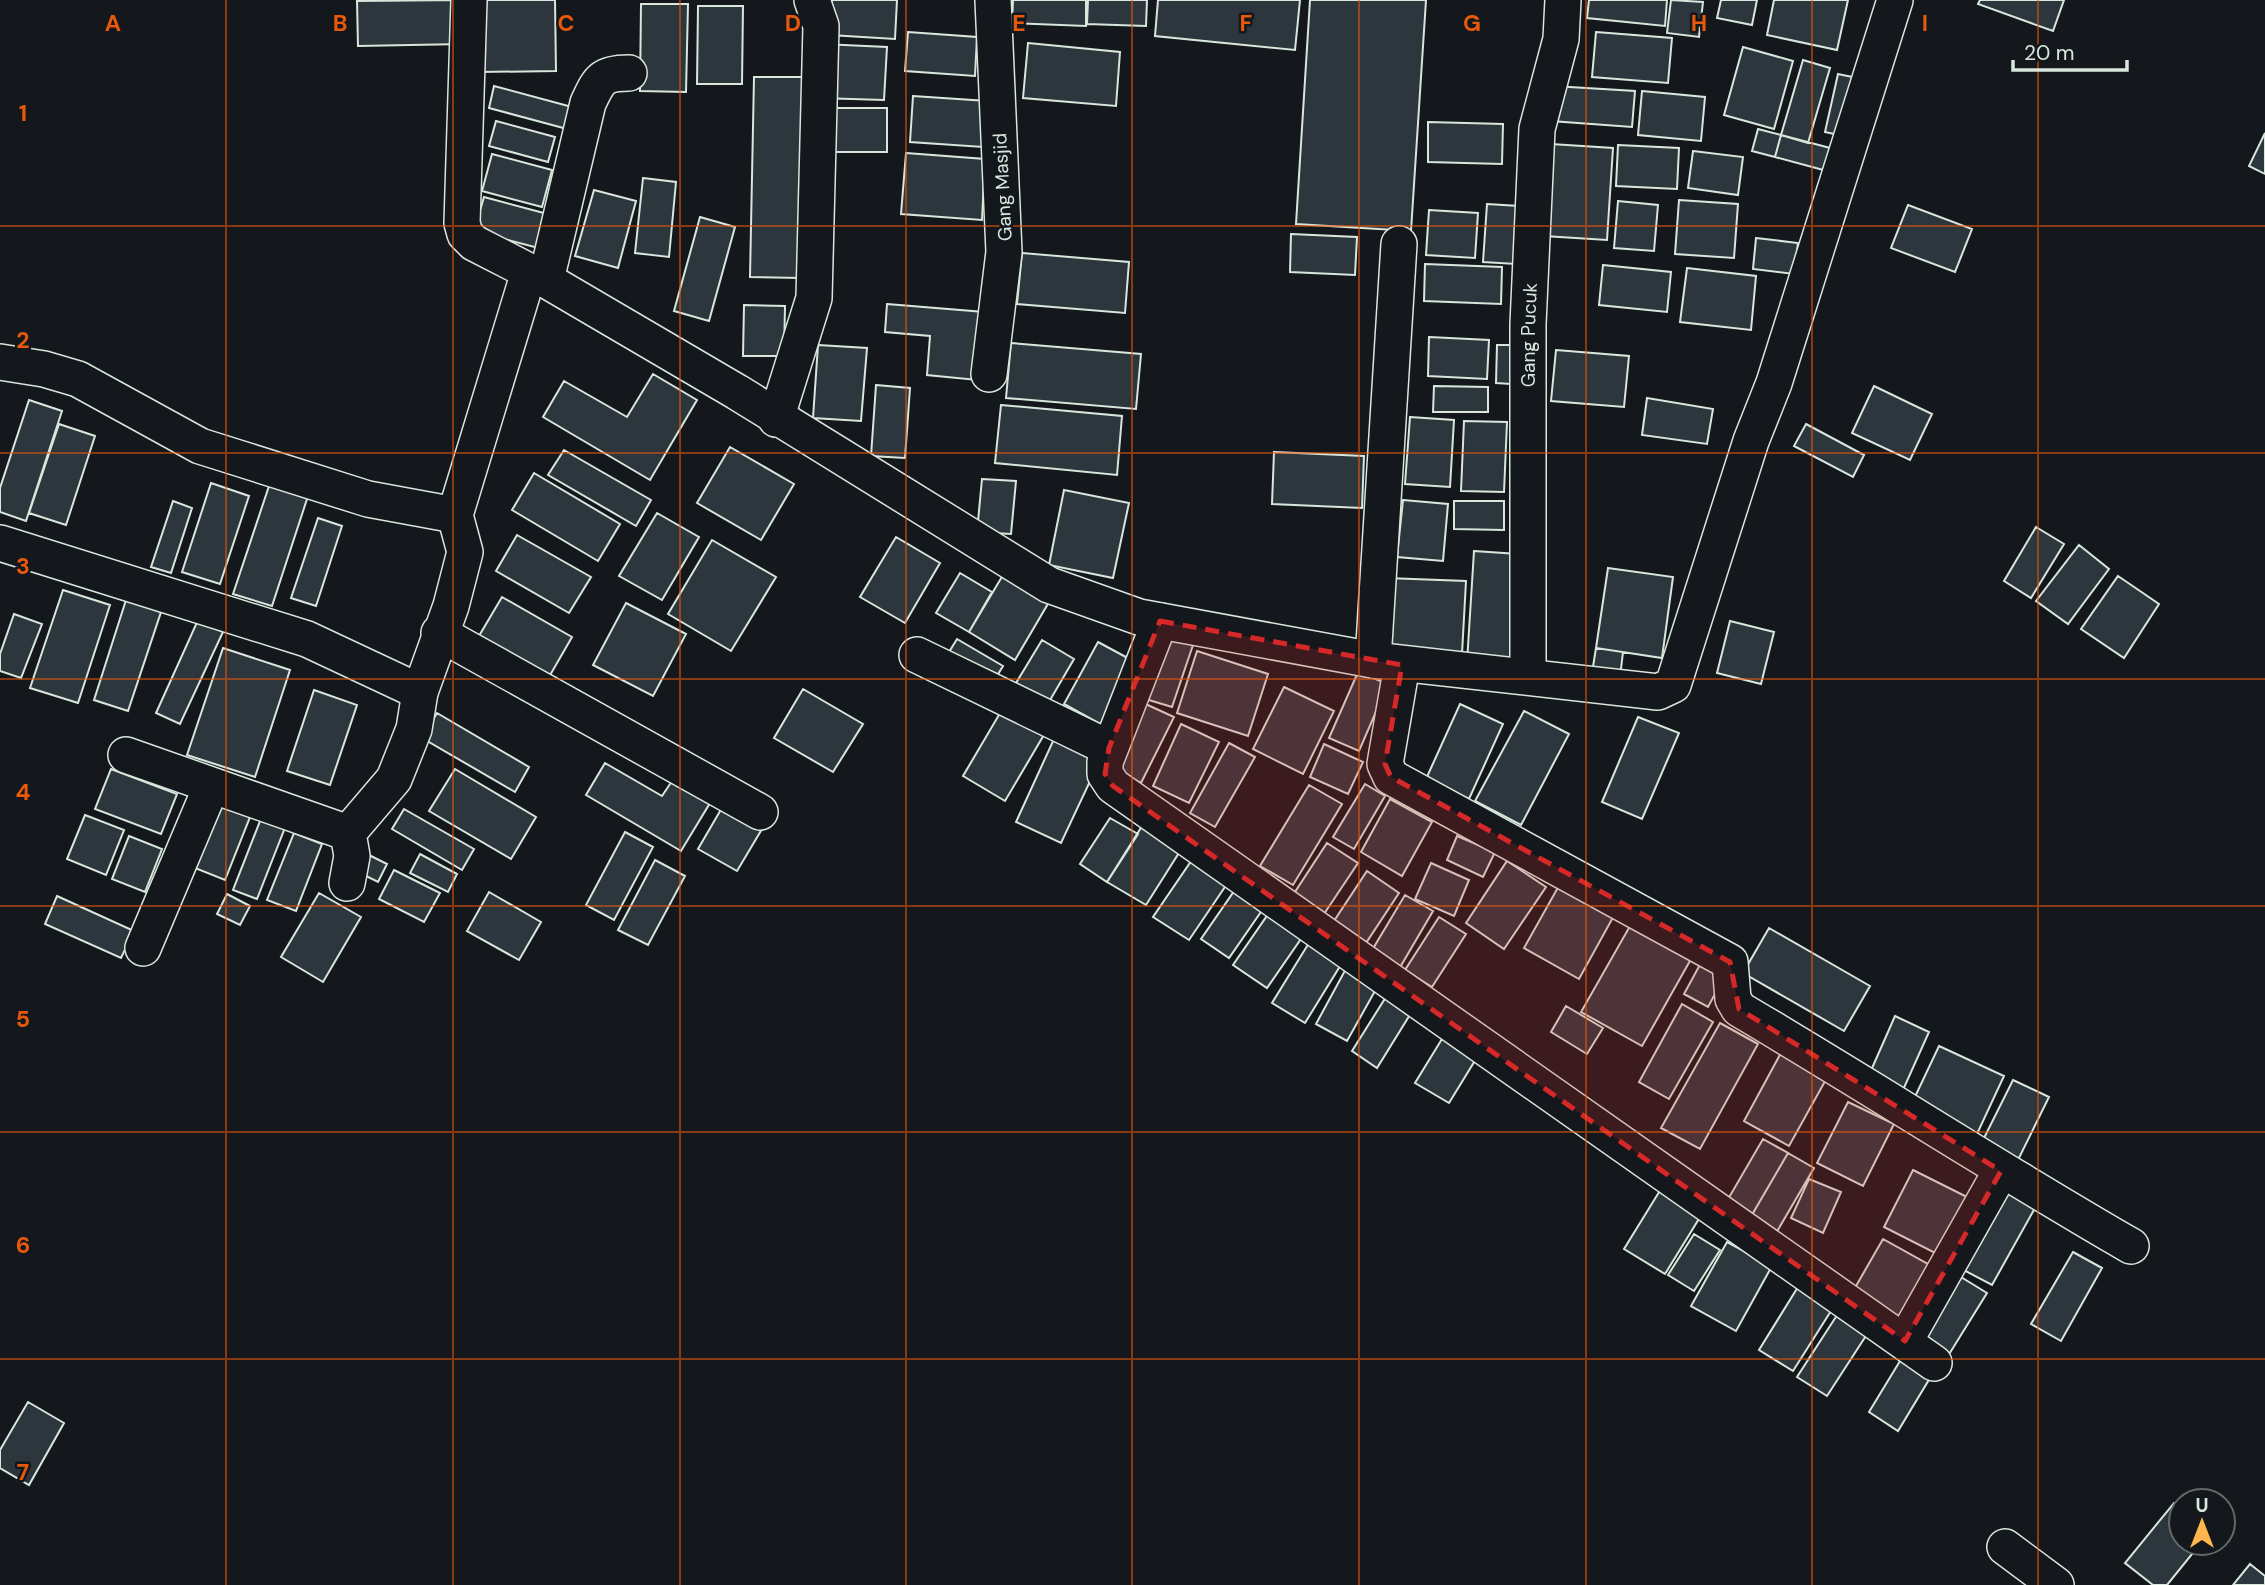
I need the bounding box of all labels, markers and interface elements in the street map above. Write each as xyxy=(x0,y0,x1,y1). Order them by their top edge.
text: A xyxy=(105,8,121,38)
text: B xyxy=(333,8,347,38)
text: C xyxy=(558,8,574,38)
text: D xyxy=(785,8,801,38)
text: E xyxy=(1012,8,1026,38)
text: F xyxy=(1240,8,1253,38)
text: G xyxy=(1463,8,1481,38)
text: H xyxy=(1691,8,1707,38)
text: I xyxy=(1922,8,1928,38)
scale bar xyxy=(2013,28,2127,72)
text: 20 m xyxy=(2024,39,2075,67)
text: 1 xyxy=(19,98,27,128)
street label: Gang Masjid xyxy=(987,132,1018,242)
street label: Gang Pucuk xyxy=(1516,282,1543,387)
text: 2 xyxy=(16,325,30,355)
text: 3 xyxy=(16,551,30,581)
text: 4 xyxy=(16,777,31,807)
text: 5 xyxy=(16,1004,30,1034)
text: 6 xyxy=(16,1230,30,1260)
text: 7 xyxy=(17,1457,29,1487)
north arrow xyxy=(2167,1487,2237,1557)
text: U xyxy=(2195,1493,2209,1518)

